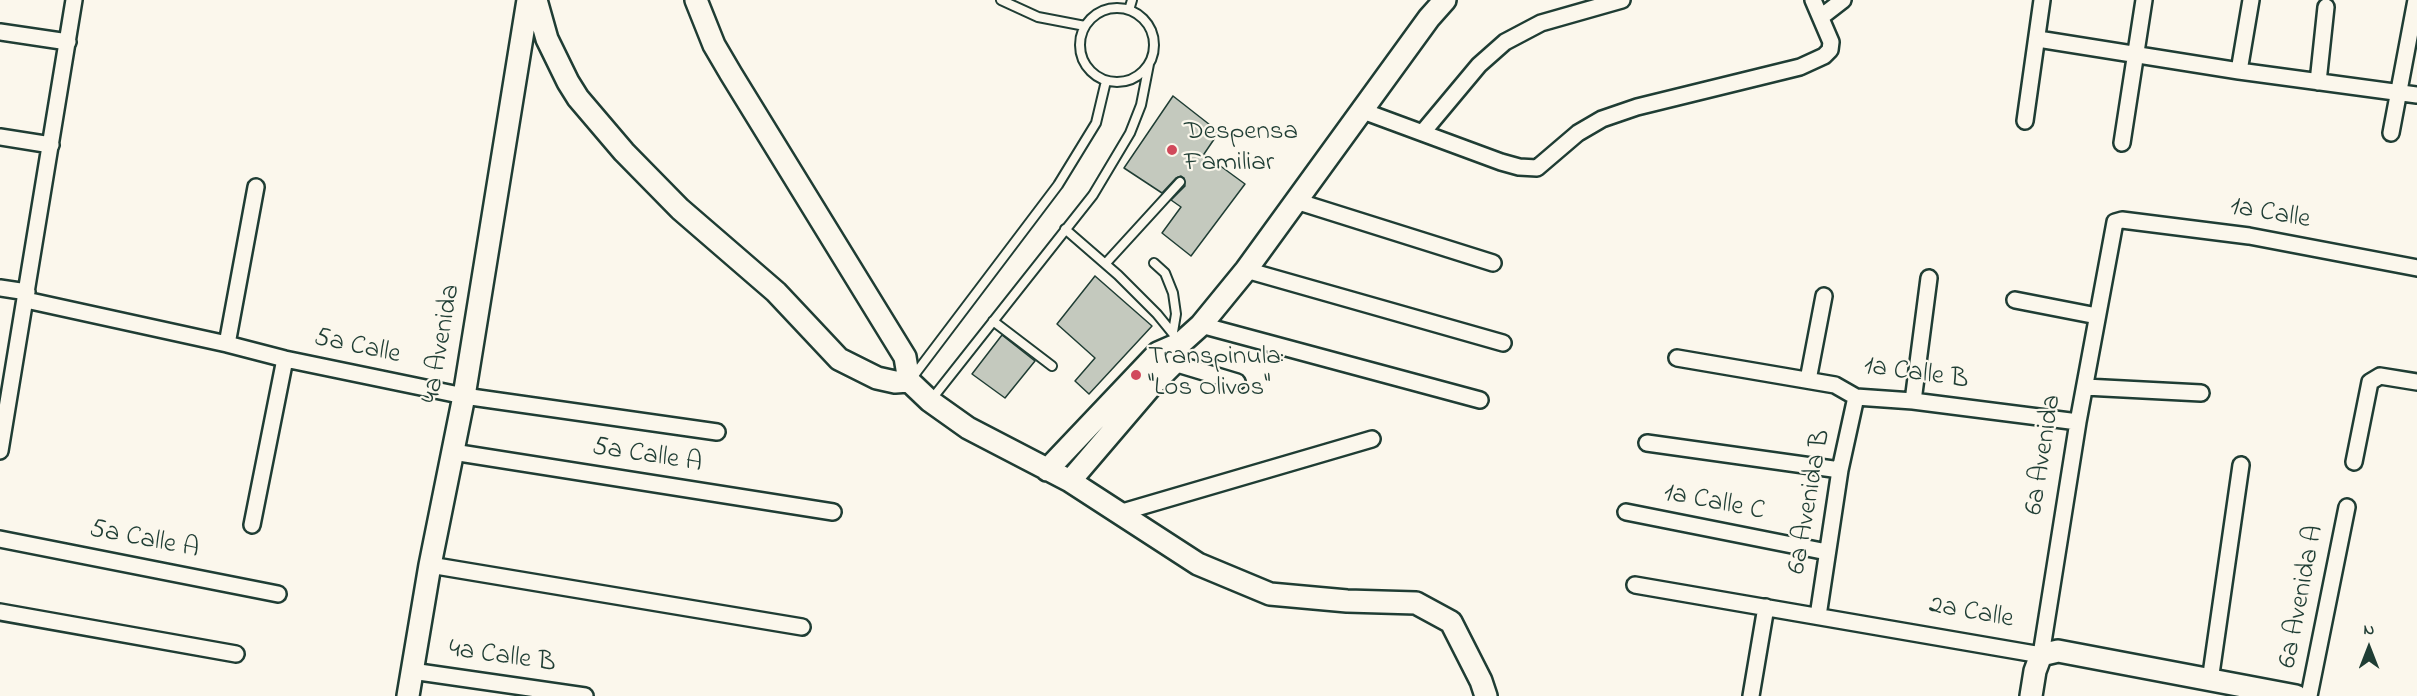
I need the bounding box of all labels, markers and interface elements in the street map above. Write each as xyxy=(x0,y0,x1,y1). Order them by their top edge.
place label: Despensa Familiar xyxy=(1184,118,1298,181)
marker: Despensa Familiar xyxy=(1165,143,1179,157)
street label: 1a Calle xyxy=(2228,192,2312,238)
street label: 4a Avenida xyxy=(417,282,469,406)
street label: 5a Calle xyxy=(311,323,403,373)
place label: Transpinula: "Los Olivos" xyxy=(1148,343,1283,406)
street label: 1a Calle B xyxy=(1862,352,1970,398)
marker: Transpinula: "Los Olivos" xyxy=(1129,368,1143,382)
street label: 6a Avenida xyxy=(2020,393,2070,517)
street label: 6a Avenida B xyxy=(1782,427,1840,577)
street label: 5a Calle A xyxy=(590,432,704,482)
street label: 1a Calle C xyxy=(1661,478,1767,530)
street label: 5a Calle A xyxy=(87,515,201,567)
street label: 6a Avenida A xyxy=(2273,523,2333,671)
street label: 2a Calle xyxy=(1926,591,2016,637)
north arrow xyxy=(2339,618,2399,678)
text: N xyxy=(2364,618,2374,642)
street label: 4a Calle B xyxy=(446,634,558,682)

